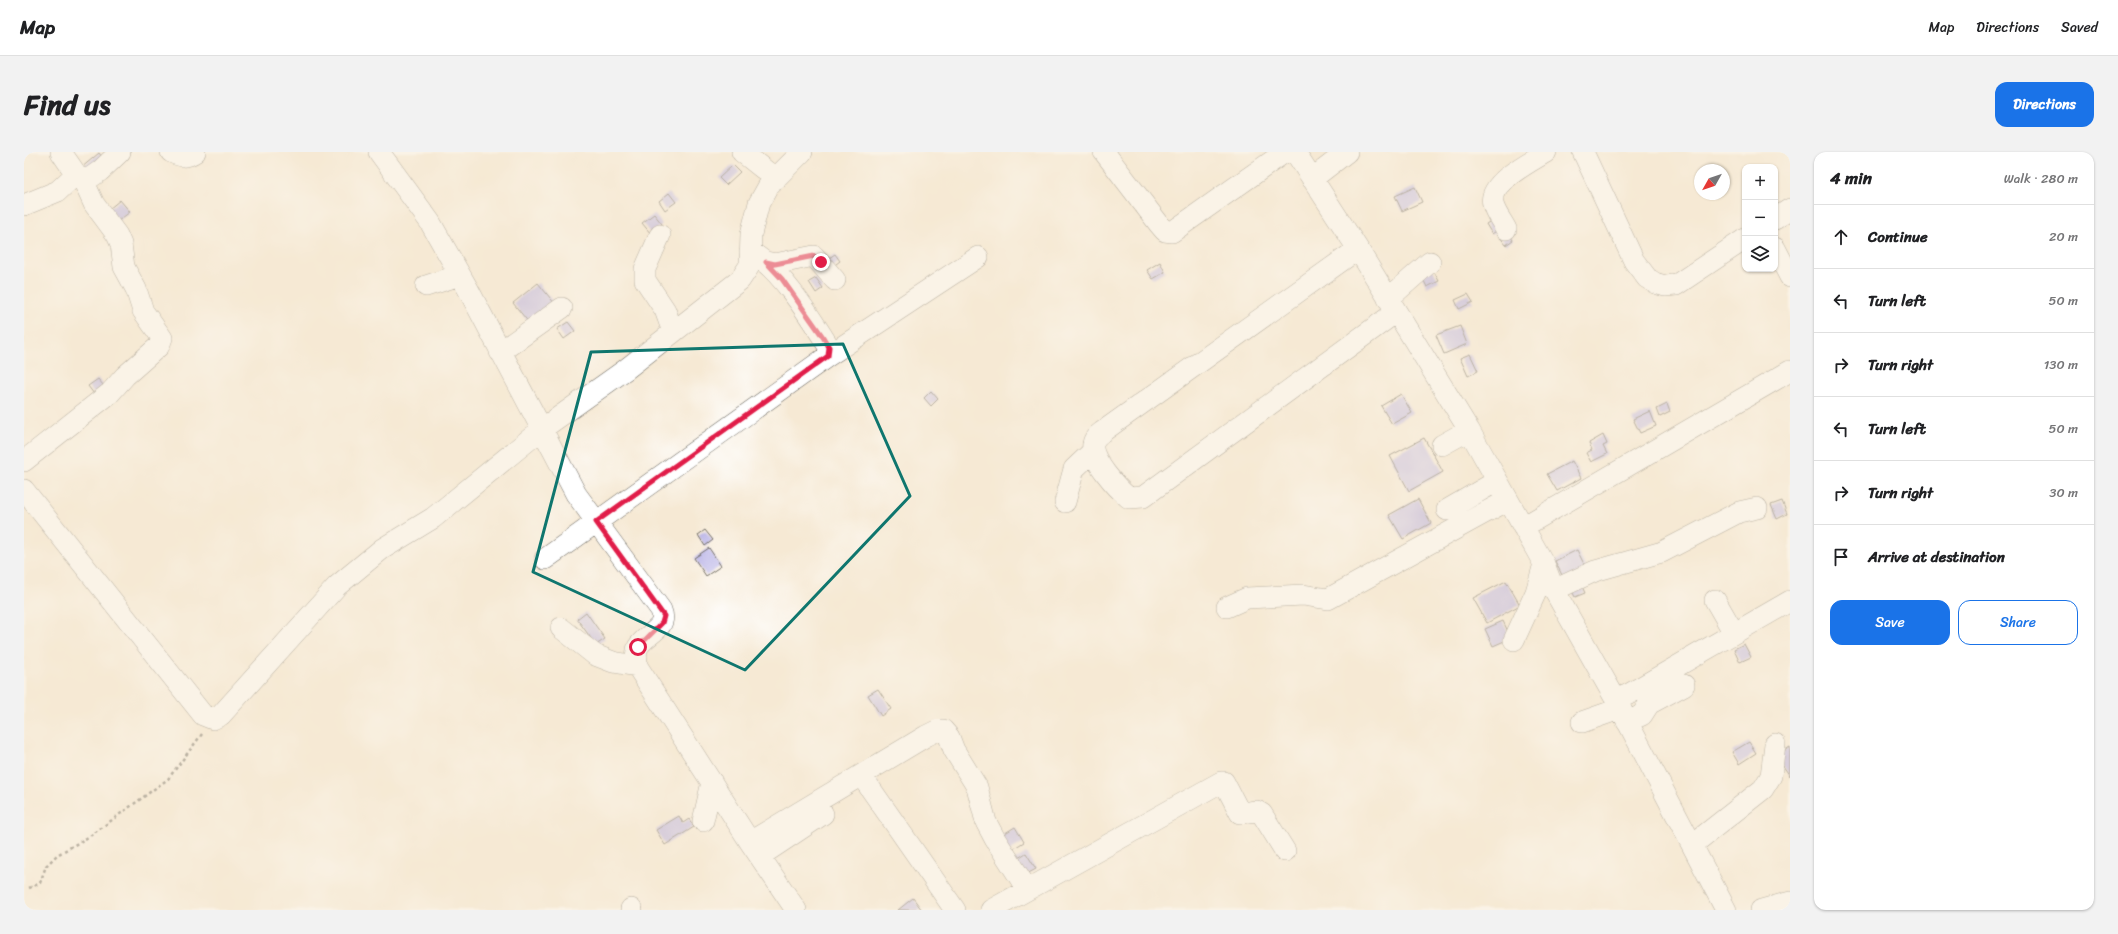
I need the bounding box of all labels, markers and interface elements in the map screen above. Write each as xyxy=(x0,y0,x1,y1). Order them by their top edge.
text: Map xyxy=(20,11,55,44)
text: Map xyxy=(1928,15,1954,40)
text: Directions xyxy=(1976,15,2039,40)
text: Saved xyxy=(2061,15,2098,40)
text: Find us xyxy=(24,80,111,129)
button: Directions xyxy=(1995,82,2094,127)
text: 4 min xyxy=(1830,163,1872,193)
north arrow xyxy=(1694,164,1730,200)
map controls xyxy=(1742,164,1778,272)
button: + xyxy=(1742,164,1778,200)
text: Walk · 280 m xyxy=(2004,167,2078,190)
button: − xyxy=(1742,200,1778,236)
text: Continue xyxy=(1868,224,1928,250)
text: 20 m xyxy=(2049,225,2078,248)
icon: ahead xyxy=(1830,226,1852,248)
button: layers xyxy=(1742,236,1778,272)
route end xyxy=(812,253,830,271)
text: Turn left xyxy=(1868,288,1926,314)
text: 50 m xyxy=(2048,289,2078,312)
icon: left xyxy=(1830,290,1852,312)
text: Turn right xyxy=(1868,352,1933,378)
text: 130 m xyxy=(2044,353,2078,376)
icon: right xyxy=(1830,354,1852,376)
text: Turn left xyxy=(1868,416,1926,442)
text: 50 m xyxy=(2048,417,2078,440)
icon: left xyxy=(1830,418,1852,440)
text: Turn right xyxy=(1868,480,1933,506)
text: 30 m xyxy=(2049,481,2078,504)
icon: right xyxy=(1830,482,1852,504)
text: Arrive at destination xyxy=(1868,544,2005,570)
icon: arrive xyxy=(1830,546,1852,568)
button: Save xyxy=(1830,600,1950,645)
button: Share xyxy=(1958,600,2078,645)
route start xyxy=(629,638,647,656)

